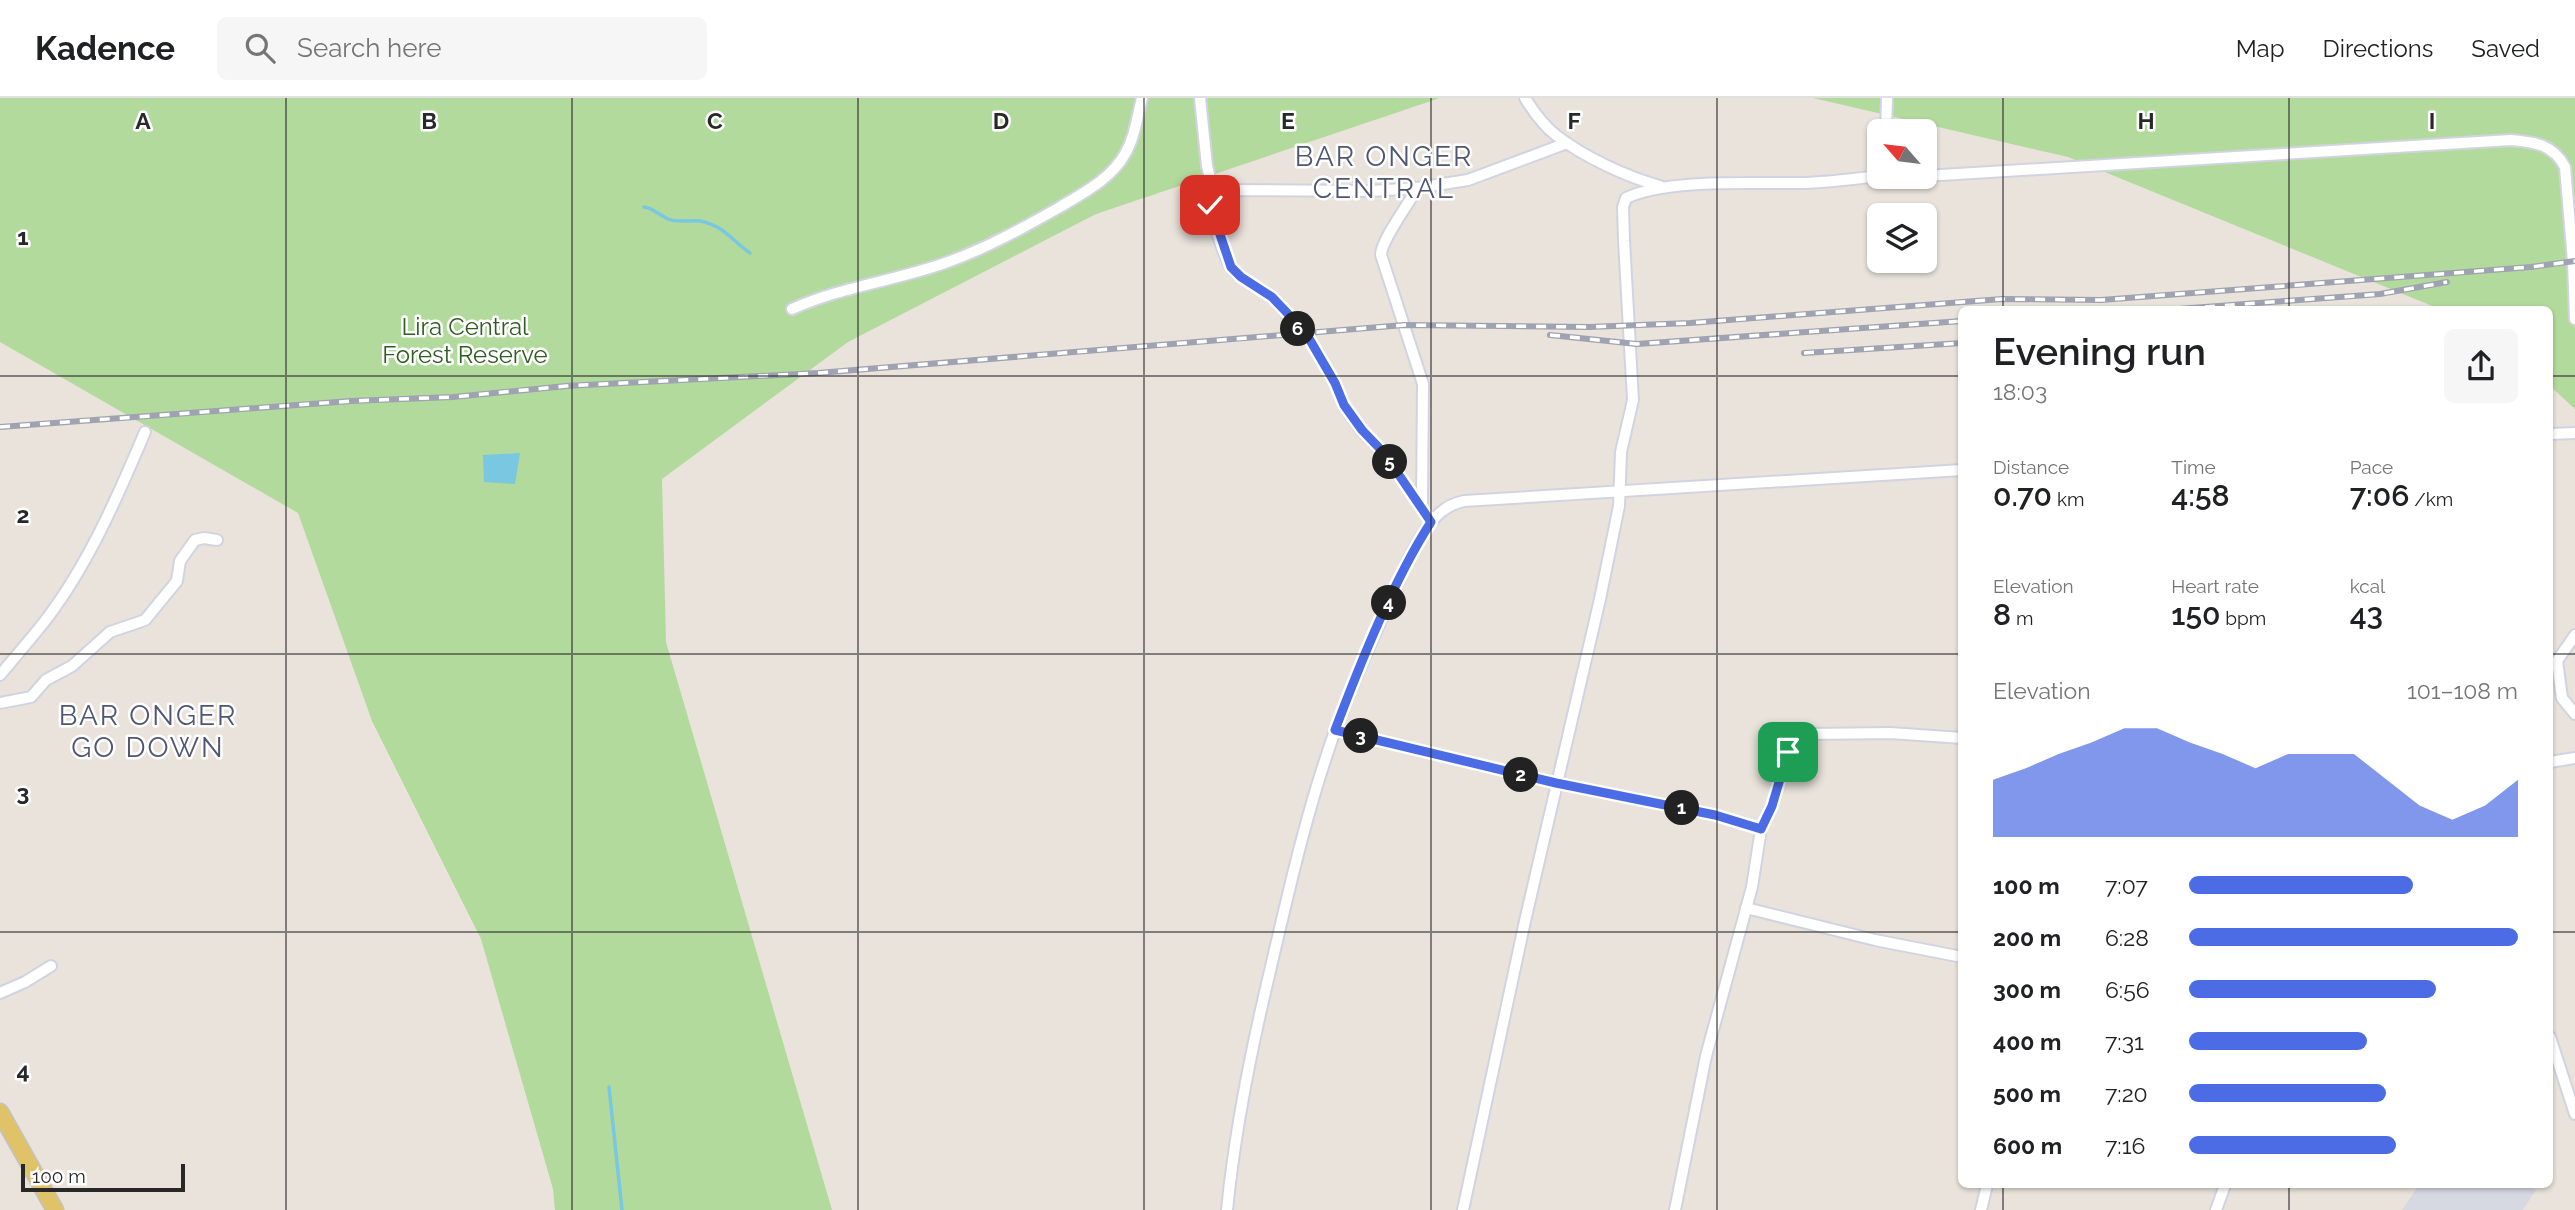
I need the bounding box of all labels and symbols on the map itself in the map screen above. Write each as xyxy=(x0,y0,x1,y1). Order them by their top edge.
text: A xyxy=(135,107,151,134)
text: B xyxy=(421,107,437,134)
text: C xyxy=(707,107,723,134)
text: D xyxy=(993,107,1009,134)
text: E xyxy=(1281,107,1295,134)
text: F xyxy=(1567,107,1581,134)
text: H xyxy=(2137,107,2155,134)
text: I xyxy=(2429,107,2435,134)
north arrow xyxy=(1867,119,1937,189)
district label: BAR ONGER CENTRAL xyxy=(1295,140,1473,205)
pin xyxy=(1180,175,1240,235)
text: 1 xyxy=(17,223,29,250)
park label: Lira Central Forest Reserve xyxy=(382,312,548,369)
pin: 6 xyxy=(1280,312,1316,346)
pin: 5 xyxy=(1372,444,1408,480)
text: 2 xyxy=(17,501,29,528)
pin: 4 xyxy=(1372,586,1406,620)
district label: BAR ONGER GO DOWN xyxy=(59,699,237,764)
pin: 3 xyxy=(1344,718,1378,754)
pin xyxy=(1758,722,1818,782)
pin: 2 xyxy=(1504,758,1538,792)
text: 3 xyxy=(17,779,29,806)
pin: 1 xyxy=(1664,790,1700,826)
text: 4 xyxy=(16,1057,30,1084)
scale bar xyxy=(21,1161,186,1193)

